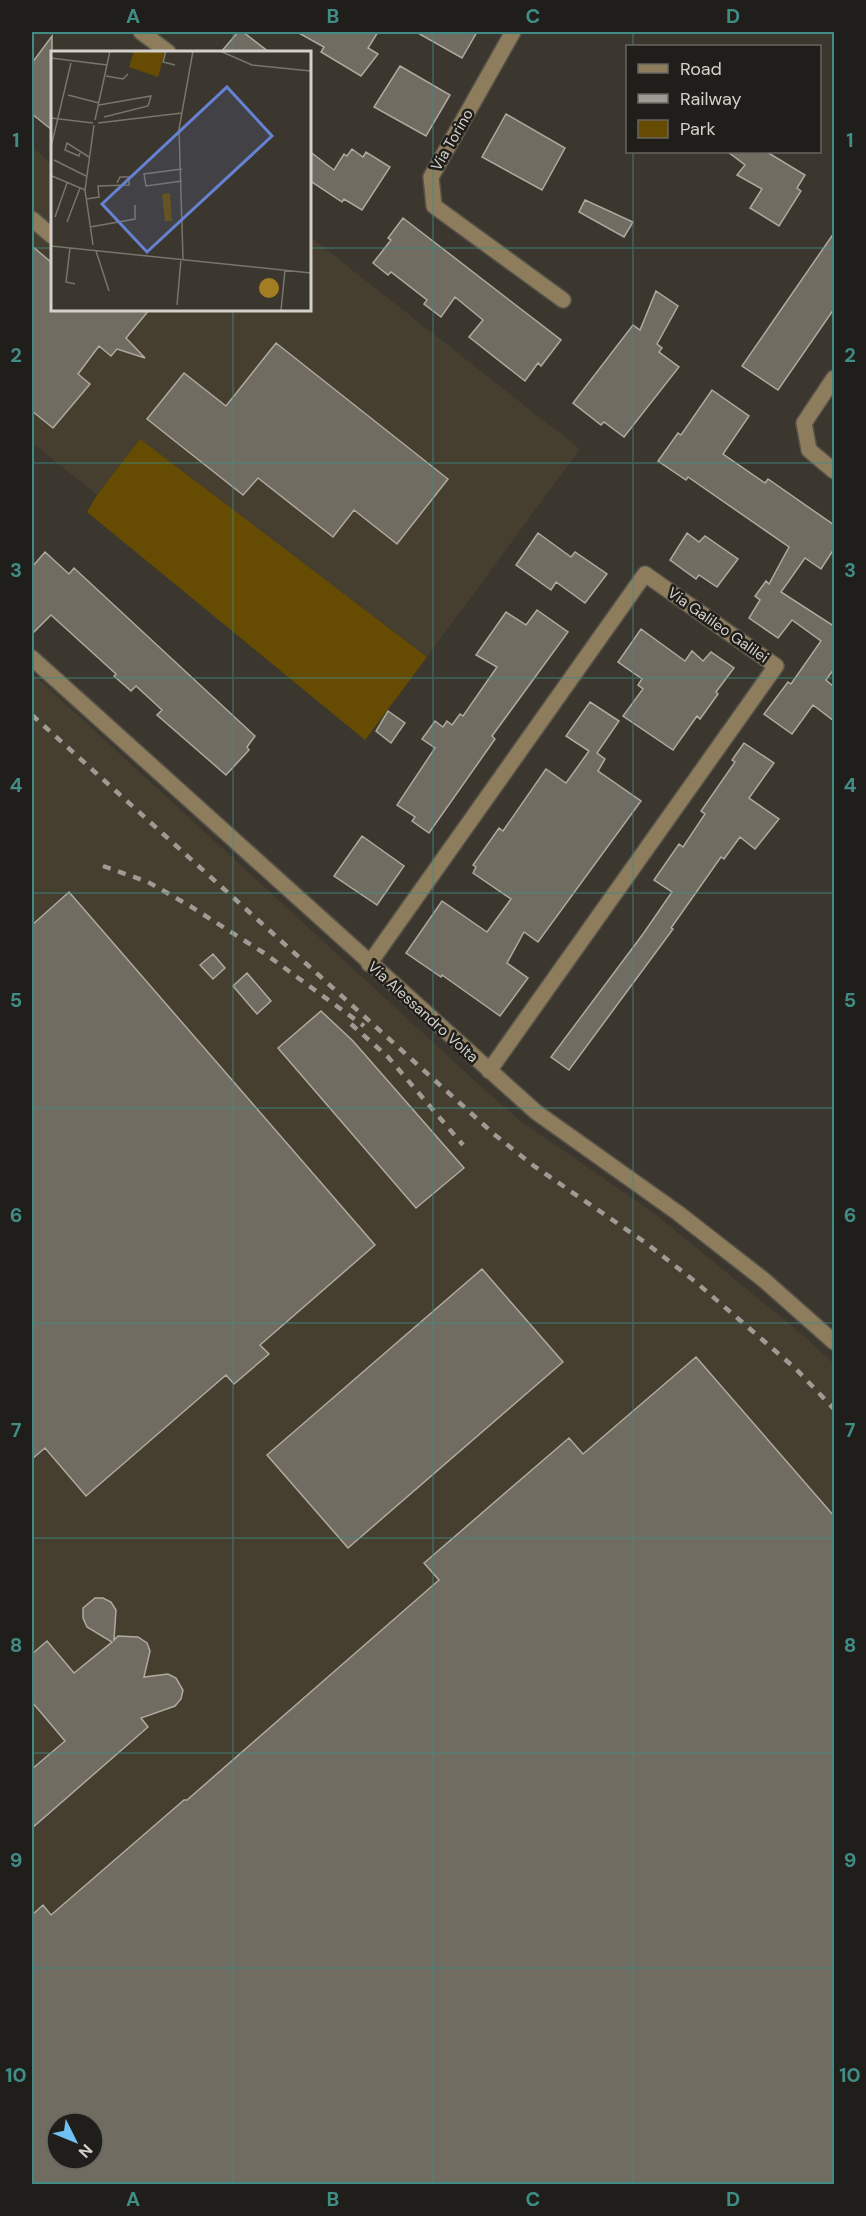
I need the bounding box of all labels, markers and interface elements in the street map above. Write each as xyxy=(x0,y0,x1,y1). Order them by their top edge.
text: A xyxy=(126,3,140,29)
text: B xyxy=(327,3,339,29)
text: C xyxy=(526,3,540,29)
text: D xyxy=(726,3,740,29)
legend xyxy=(626,45,821,153)
inset map xyxy=(51,51,310,310)
text: Road xyxy=(680,57,722,81)
text: Railway xyxy=(680,87,742,111)
street label: Via Torino xyxy=(426,105,478,175)
text: Park xyxy=(680,117,716,141)
text: 1 xyxy=(12,127,20,153)
text: 1 xyxy=(846,127,854,153)
text: 2 xyxy=(10,342,22,368)
text: 2 xyxy=(844,342,856,368)
text: 3 xyxy=(10,557,22,583)
text: 3 xyxy=(844,557,856,583)
street label: Via Galileo Galilei xyxy=(664,583,772,667)
text: 4 xyxy=(10,772,23,798)
text: 4 xyxy=(844,772,857,798)
street label: Via Alessandro Volta xyxy=(363,957,483,1067)
text: 5 xyxy=(10,987,22,1013)
text: 5 xyxy=(844,987,856,1013)
text: 6 xyxy=(10,1202,22,1228)
text: 6 xyxy=(844,1202,856,1228)
text: 7 xyxy=(11,1417,22,1443)
text: 7 xyxy=(845,1417,856,1443)
text: 8 xyxy=(10,1632,22,1658)
text: 8 xyxy=(844,1632,856,1658)
text: 9 xyxy=(10,1847,22,1873)
text: 9 xyxy=(844,1847,856,1873)
text: 10 xyxy=(5,2062,27,2088)
text: 10 xyxy=(839,2062,861,2088)
north arrow xyxy=(45,2111,105,2171)
text: N xyxy=(74,2139,97,2162)
text: A xyxy=(126,2186,140,2212)
text: B xyxy=(327,2186,339,2212)
text: C xyxy=(526,2186,540,2212)
text: D xyxy=(726,2186,740,2212)

